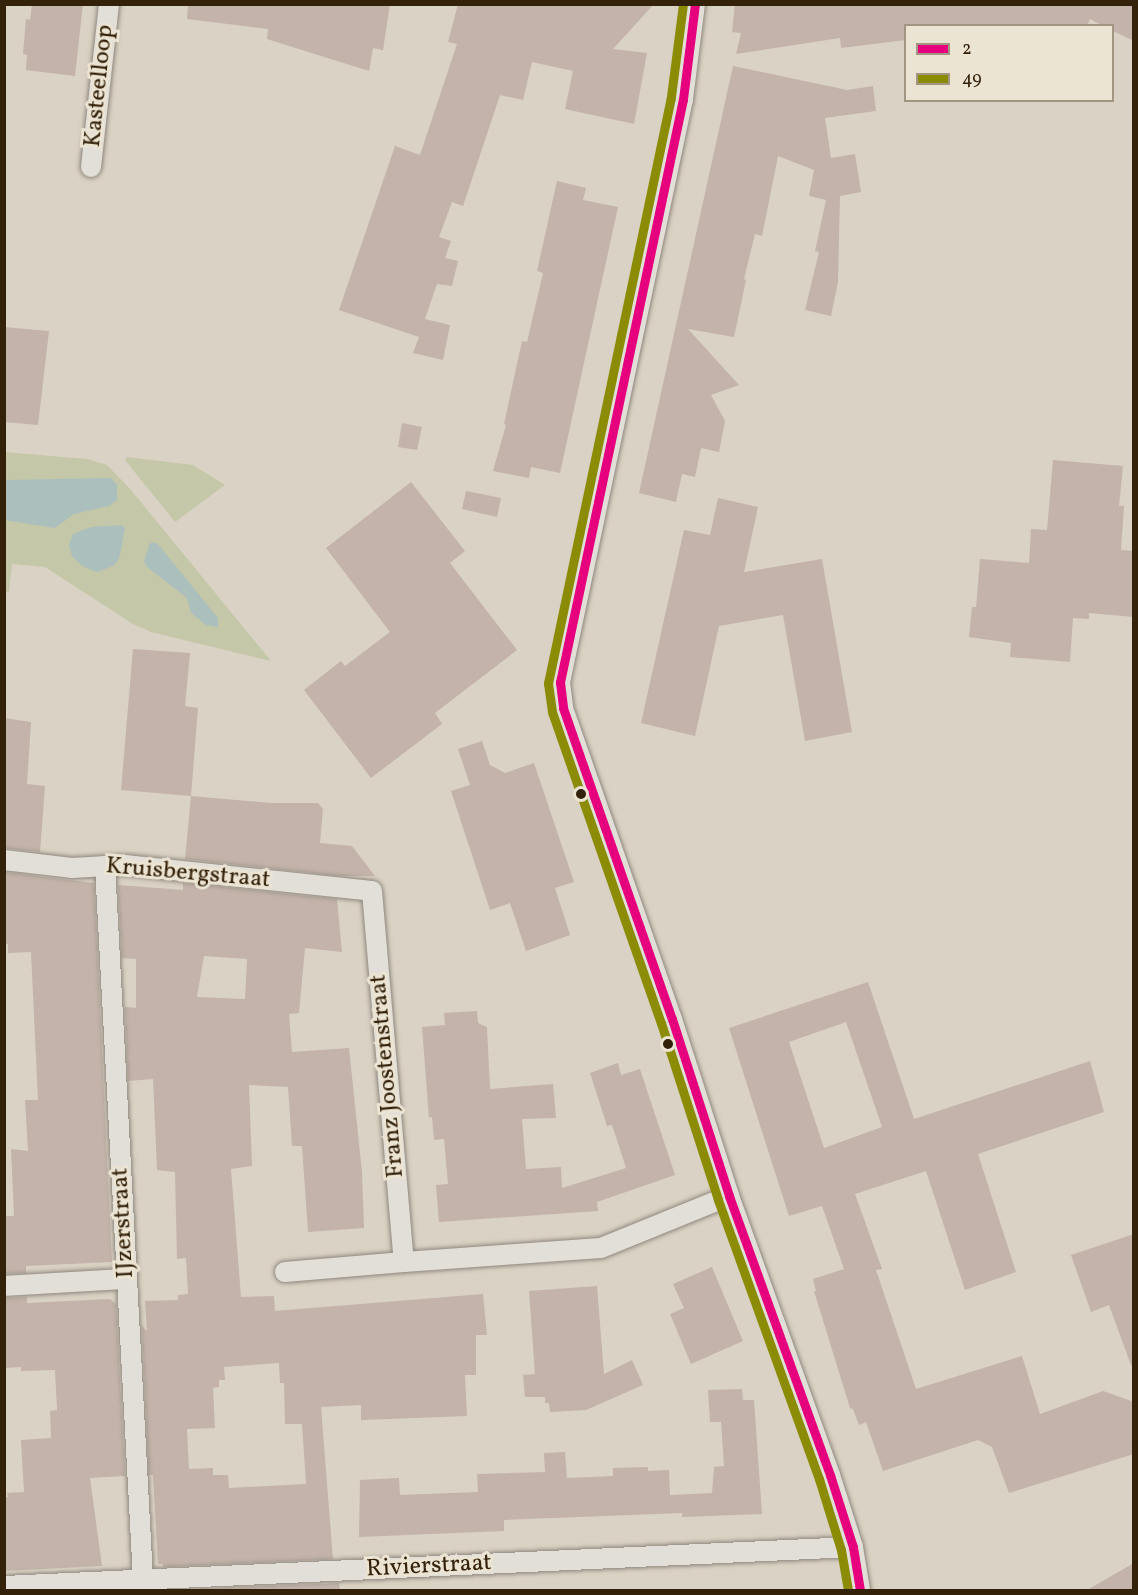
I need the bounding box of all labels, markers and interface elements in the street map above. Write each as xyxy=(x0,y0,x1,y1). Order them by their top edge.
street label: Kasteelloop xyxy=(79,23,121,149)
legend xyxy=(904,24,1114,102)
text: 2 xyxy=(962,37,972,62)
text: 49 xyxy=(962,67,982,92)
unlabelled marker xyxy=(575,788,587,800)
street label: Kruisbergstraat xyxy=(105,852,271,896)
street label: Franz Joostenstraat xyxy=(365,973,411,1179)
unlabelled marker xyxy=(662,1038,674,1050)
street label: IJzerstraat xyxy=(107,1167,141,1279)
street label: Rivierstraat xyxy=(365,1549,493,1585)

